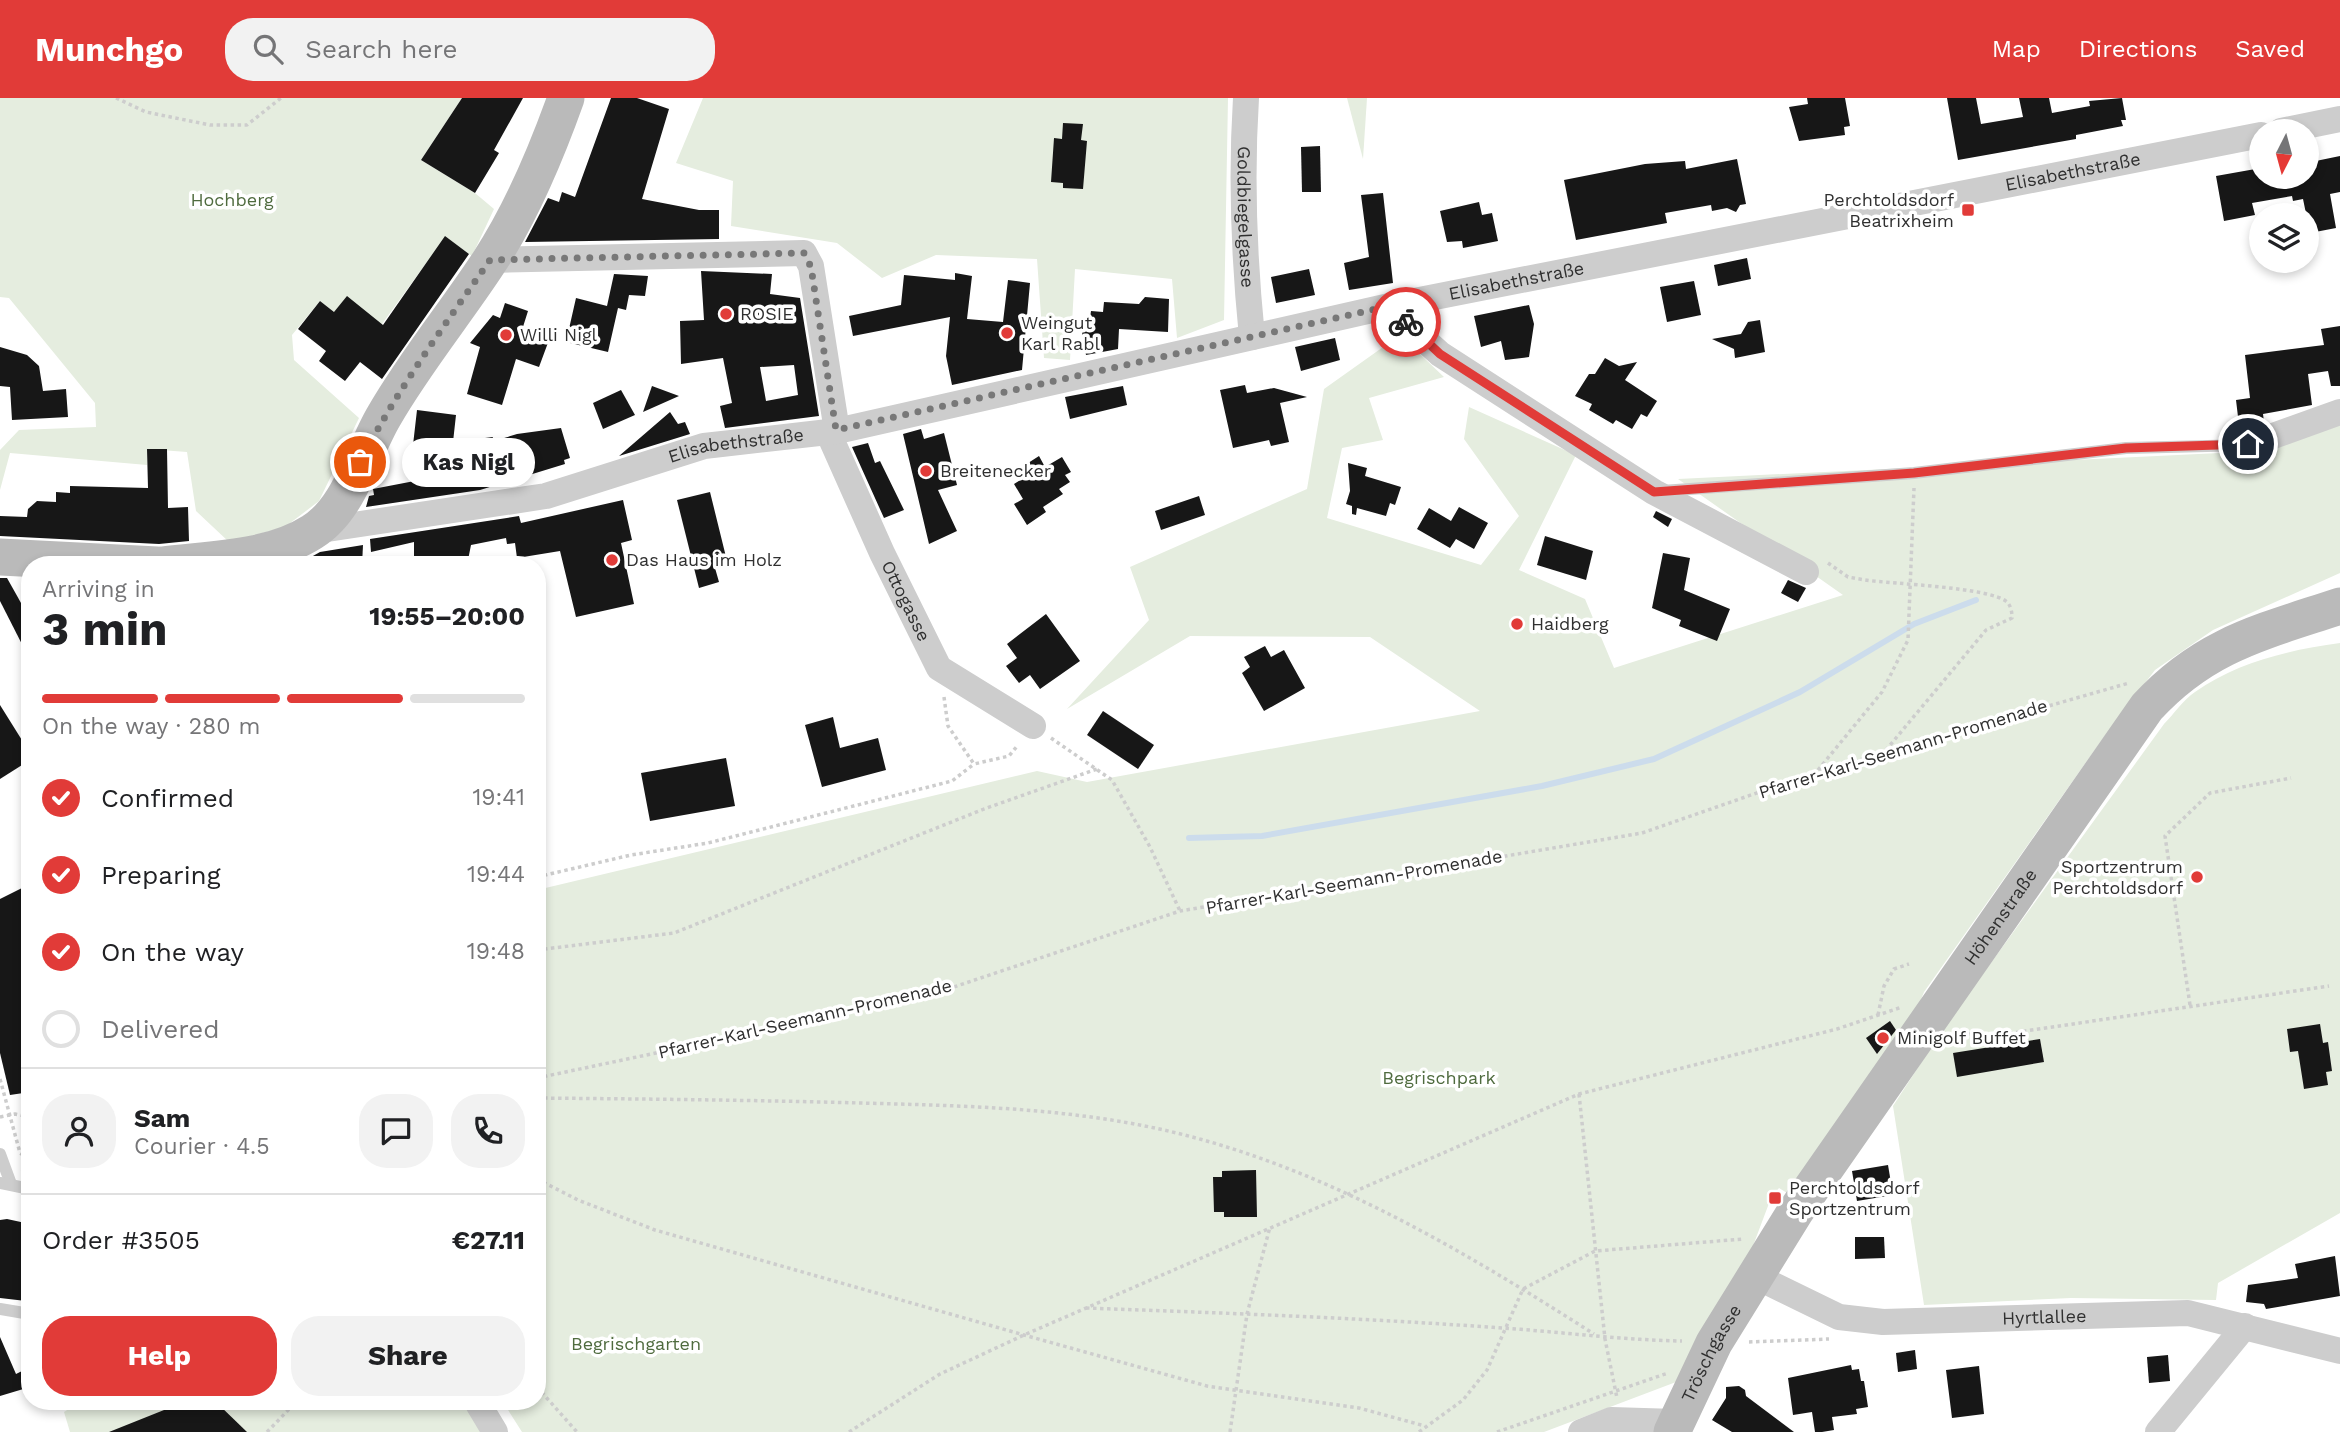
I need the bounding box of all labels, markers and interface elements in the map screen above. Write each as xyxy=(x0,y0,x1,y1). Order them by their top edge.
search box xyxy=(225,18,715,81)
text: Munchgo xyxy=(35,30,183,69)
icon: search xyxy=(249,30,287,68)
text: Search here xyxy=(305,34,458,64)
text: Map xyxy=(1992,35,2041,63)
text: Directions xyxy=(2079,35,2197,63)
text: Saved xyxy=(2235,35,2305,63)
north arrow xyxy=(2249,119,2319,189)
map controls xyxy=(2249,119,2319,273)
street label: Goldbiegelgasse xyxy=(1234,146,1259,288)
street label: Elisabethstraße xyxy=(2003,148,2142,195)
park label: Hochberg xyxy=(190,189,274,210)
place label: Perchtoldsdorf Beatrixheim xyxy=(1824,189,1954,231)
marker: Perchtoldsdorf Beatrixheim xyxy=(1960,202,1976,218)
button: layers xyxy=(2249,203,2319,273)
street label: Elisabethstraße xyxy=(1447,257,1586,304)
courier xyxy=(1371,287,1441,357)
place label: ROSIE xyxy=(740,303,794,324)
icon: bike xyxy=(1387,303,1425,341)
marker: ROSIE xyxy=(718,306,734,322)
place label: Weingut Karl Rabl xyxy=(1021,312,1101,354)
place label: Willi Nigl xyxy=(520,324,598,345)
marker: Weingut Karl Rabl xyxy=(999,325,1015,341)
marker: Willi Nigl xyxy=(498,327,514,343)
pin xyxy=(2218,414,2278,474)
street label: Elisabethstraße xyxy=(665,424,805,467)
icon: home xyxy=(2229,425,2267,463)
pin xyxy=(330,432,390,492)
callout: Kas Nigl xyxy=(402,438,535,486)
icon: bag xyxy=(341,443,379,481)
text: Kas Nigl xyxy=(422,449,515,476)
place label: Breitenecker xyxy=(940,460,1051,481)
marker: Breitenecker xyxy=(918,463,934,479)
place label: Das Haus im Holz xyxy=(626,549,782,570)
marker: Das Haus im Holz xyxy=(604,552,620,568)
street label: Ottogasse xyxy=(877,557,935,645)
text: Arriving in xyxy=(42,576,155,603)
text: 19:55–20:00 xyxy=(369,601,525,631)
text: 3 min xyxy=(42,602,168,656)
place label: Haidberg xyxy=(1531,613,1609,634)
marker: Haidberg xyxy=(1509,616,1525,632)
street label: Pfarrer-Karl-Seemann-Promenade xyxy=(1756,695,2050,803)
text: On the way · 280 m xyxy=(42,713,260,740)
icon: check xyxy=(42,779,80,817)
text: Confirmed xyxy=(101,783,234,813)
text: 19:41 xyxy=(472,784,525,811)
street label: Pfarrer-Karl-Seemann-Promenade xyxy=(1204,845,1504,918)
icon: check xyxy=(42,856,80,894)
place label: Sportzentrum Perchtoldsdorf xyxy=(2053,856,2183,898)
text: Preparing xyxy=(101,860,221,890)
text: 19:44 xyxy=(467,861,525,888)
street label: Höhenstraße xyxy=(1959,865,2041,969)
marker: Sportzentrum Perchtoldsdorf xyxy=(2189,869,2205,885)
icon: check xyxy=(42,933,80,971)
text: On the way xyxy=(101,937,244,967)
text: 19:48 xyxy=(467,938,525,965)
street label: Pfarrer-Karl-Seemann-Promenade xyxy=(656,974,954,1063)
text: Delivered xyxy=(101,1014,220,1044)
place label: Minigolf Buffet xyxy=(1897,1027,2026,1048)
marker: Minigolf Buffet xyxy=(1875,1030,1891,1046)
park label: Begrischpark xyxy=(1382,1067,1496,1088)
button: person xyxy=(42,1094,116,1168)
button: chat xyxy=(359,1094,433,1168)
button: phone xyxy=(451,1094,525,1168)
text: Sam xyxy=(134,1103,190,1133)
text: Courier · 4.5 xyxy=(134,1133,270,1160)
place label: Perchtoldsdorf Sportzentrum xyxy=(1789,1177,1919,1219)
marker: Perchtoldsdorf Sportzentrum xyxy=(1767,1190,1783,1206)
text: Order #3505 xyxy=(42,1225,200,1255)
text: €27.11 xyxy=(452,1225,525,1255)
street label: Tröschgasse xyxy=(1677,1300,1745,1405)
street label: Hyrtlallee xyxy=(2002,1305,2087,1328)
button: Help xyxy=(42,1316,277,1396)
button: Share xyxy=(291,1316,525,1396)
park label: Begrischgarten xyxy=(571,1333,701,1354)

